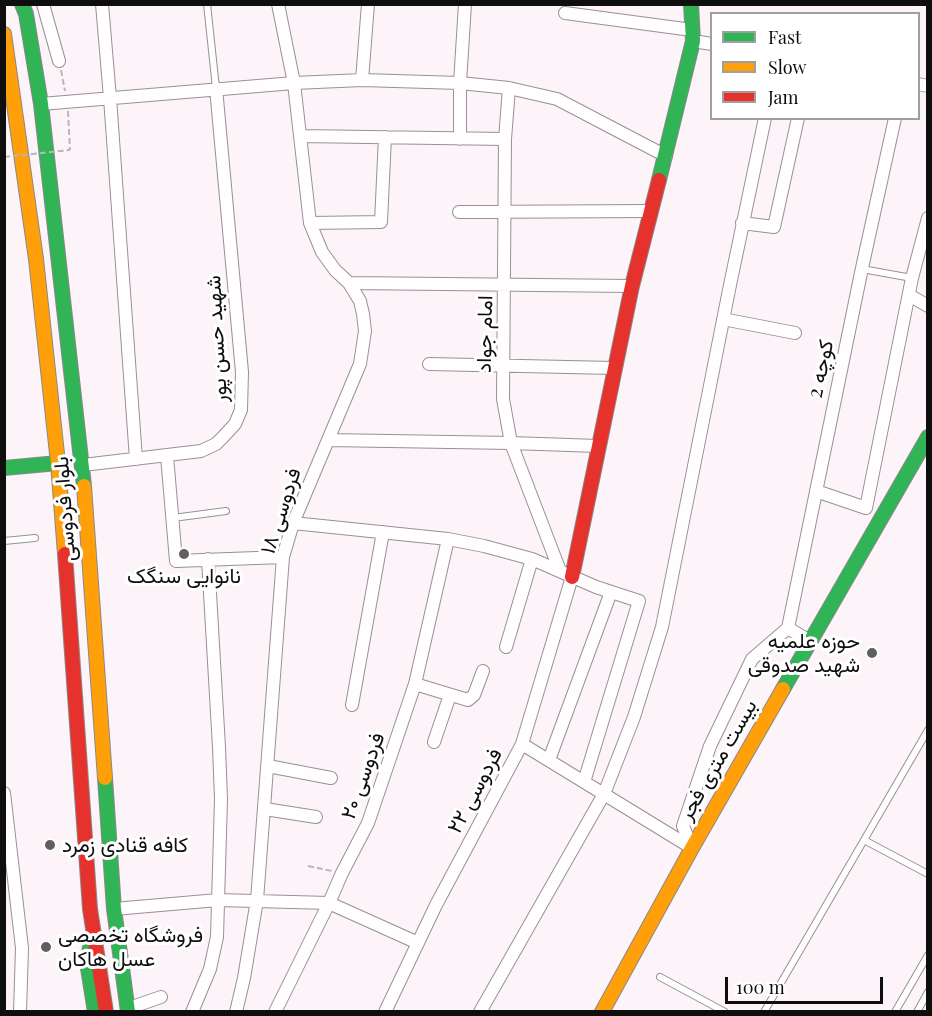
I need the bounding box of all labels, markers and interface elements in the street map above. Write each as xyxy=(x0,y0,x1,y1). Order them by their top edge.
legend xyxy=(710,12,920,120)
text: Fast xyxy=(768,25,801,49)
text: Slow xyxy=(768,55,806,79)
text: Jam xyxy=(768,85,798,109)
street label: شهید حسن پور xyxy=(201,275,233,403)
street label: امام جواد xyxy=(472,295,498,373)
street label: کوچه 2 xyxy=(803,338,839,400)
street label: بلوار فردوسی xyxy=(49,456,81,562)
street label: فردوسی ۱۸ xyxy=(255,465,307,557)
marker: نانوایی سنگک xyxy=(177,547,191,561)
place label: نانوایی سنگک xyxy=(127,563,241,589)
place label: حوزه علمیه شهید صدوقی xyxy=(748,628,860,678)
marker: حوزه علمیه شهید صدوقی xyxy=(865,646,879,660)
street label: بیست متری فجر xyxy=(673,695,763,825)
street label: فردوسی ۲۰ xyxy=(336,729,390,823)
street label: فردوسی ۲۲ xyxy=(442,744,508,838)
place label: کافه قنادی زمرد xyxy=(62,832,188,858)
marker: کافه قنادی زمرد xyxy=(43,838,57,852)
place label: فروشگاه تخصصی عسل هاکان xyxy=(58,922,203,972)
marker: فروشگاه تخصصی عسل هاکان xyxy=(39,940,53,954)
scale bar xyxy=(728,965,886,1003)
text: 100 m xyxy=(736,975,785,999)

